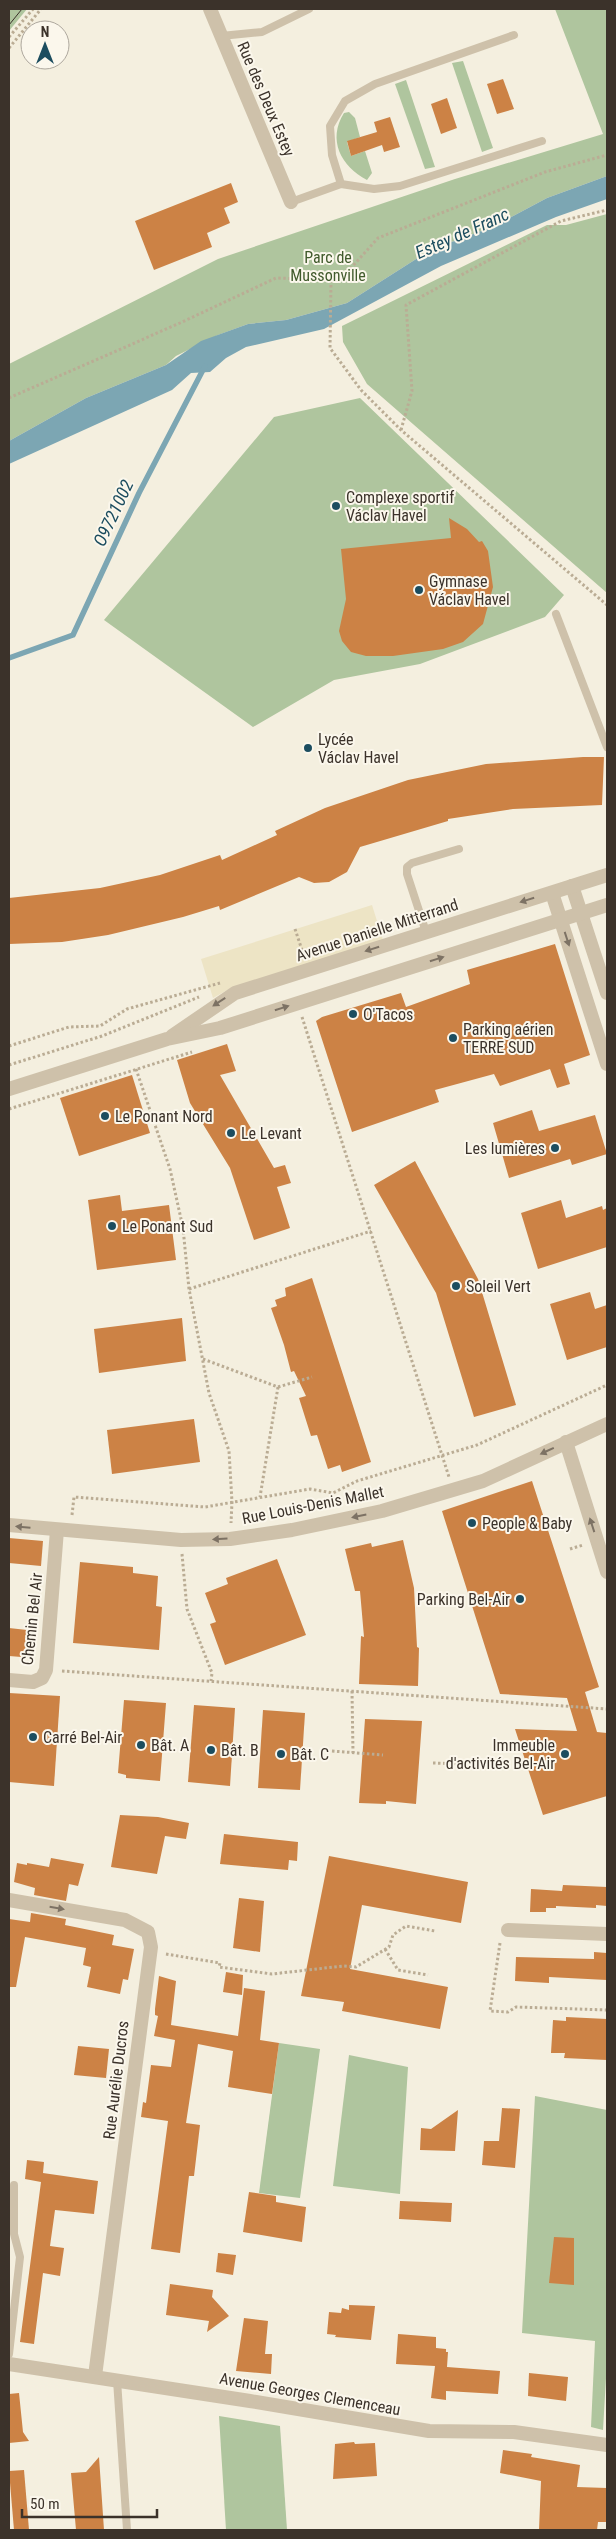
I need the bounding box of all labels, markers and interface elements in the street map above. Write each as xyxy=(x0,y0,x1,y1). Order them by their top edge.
north arrow xyxy=(20,20,70,70)
text: N xyxy=(41,24,49,40)
street label: Rue des Deux Estey xyxy=(233,39,299,160)
water label: Estey de Franc xyxy=(412,203,512,263)
park label: Parc de Mussonville xyxy=(290,248,366,285)
water label: O9721002 xyxy=(89,476,138,550)
place label: Complexe sportif Václav Havel xyxy=(346,488,454,525)
marker: Complexe sportif Václav Havel xyxy=(330,500,342,512)
place label: Gymnase Václav Havel xyxy=(429,572,510,609)
marker: Gymnase Václav Havel xyxy=(413,584,425,596)
place label: Lycée Václav Havel xyxy=(318,730,399,767)
marker: Lycée Václav Havel xyxy=(302,742,314,754)
street label: Avenue Danielle Mitterrand xyxy=(293,895,461,965)
one-way arrow xyxy=(520,897,535,905)
one-way arrow xyxy=(564,932,572,947)
one-way arrow xyxy=(365,946,380,954)
one-way arrow xyxy=(429,955,444,962)
one-way arrow xyxy=(213,998,226,1007)
one-way arrow xyxy=(275,1004,290,1012)
place label: O'Tacos xyxy=(363,1005,413,1024)
marker: O'Tacos xyxy=(347,1008,359,1020)
place label: Parking aérien TERRE SUD xyxy=(463,1020,553,1057)
marker: Parking aérien TERRE SUD xyxy=(447,1032,459,1044)
place label: Le Ponant Nord xyxy=(115,1107,213,1126)
marker: Le Ponant Nord xyxy=(99,1110,111,1122)
place label: Le Levant xyxy=(241,1124,302,1143)
marker: Le Levant xyxy=(225,1127,237,1139)
place label: Les lumières xyxy=(465,1139,545,1158)
marker: Les lumières xyxy=(549,1142,561,1154)
place label: Le Ponant Sud xyxy=(122,1217,213,1236)
marker: Le Ponant Sud xyxy=(106,1220,118,1232)
place label: Soleil Vert xyxy=(466,1277,531,1296)
marker: Soleil Vert xyxy=(450,1280,462,1292)
one-way arrow xyxy=(540,1448,554,1456)
street label: Rue Louis-Denis Mallet xyxy=(240,1482,386,1528)
one-way arrow xyxy=(351,1512,366,1520)
place label: People & Baby xyxy=(482,1514,573,1533)
marker: People & Baby xyxy=(466,1517,478,1529)
one-way arrow xyxy=(588,1517,596,1532)
one-way arrow xyxy=(15,1522,31,1530)
one-way arrow xyxy=(212,1536,228,1544)
street label: Chemin Bel Air xyxy=(18,1572,46,1666)
place label: Parking Bel-Air xyxy=(417,1590,510,1609)
marker: Parking Bel-Air xyxy=(514,1593,526,1605)
place label: Carré Bel-Air xyxy=(43,1728,122,1747)
marker: Carré Bel-Air xyxy=(27,1731,39,1743)
place label: Bât. A xyxy=(151,1736,189,1755)
place label: Immeuble d'activités Bel-Air xyxy=(446,1736,555,1773)
marker: Bât. A xyxy=(135,1739,147,1751)
place label: Bât. B xyxy=(221,1741,259,1760)
marker: Bât. B xyxy=(205,1744,217,1756)
place label: Bât. C xyxy=(291,1745,329,1764)
marker: Bât. C xyxy=(275,1748,287,1760)
marker: Immeuble d'activités Bel-Air xyxy=(559,1748,571,1760)
one-way arrow xyxy=(49,1905,65,1913)
street label: Rue Aurélie Ducros xyxy=(99,2020,133,2140)
street label: Avenue Georges Clemenceau xyxy=(218,2369,402,2419)
scale bar xyxy=(22,2486,158,2518)
text: 50 m xyxy=(30,2495,60,2513)

